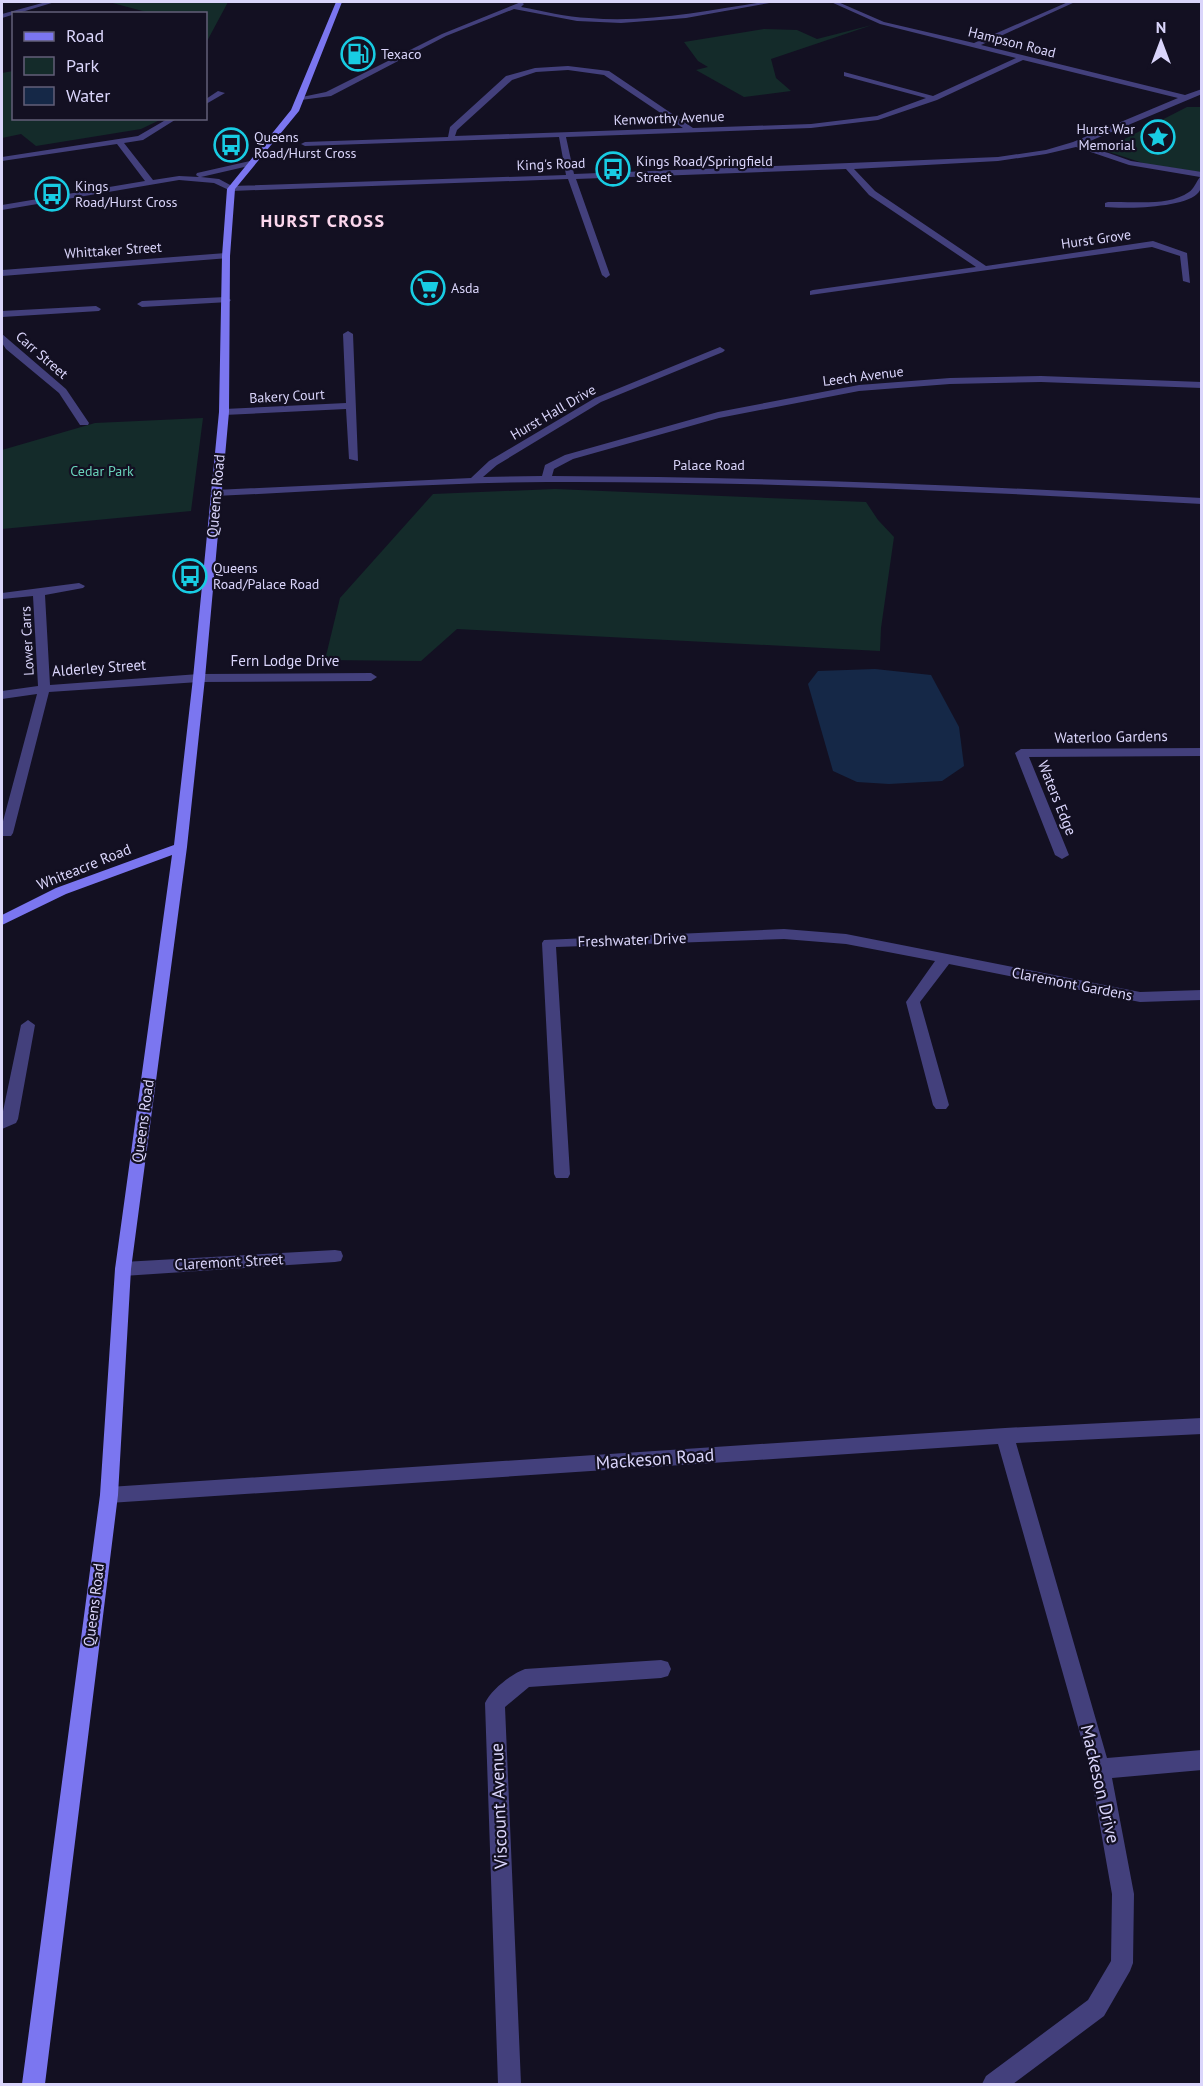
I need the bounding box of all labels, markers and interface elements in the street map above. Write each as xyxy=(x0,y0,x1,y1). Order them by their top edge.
legend xyxy=(12,12,207,120)
north arrow xyxy=(1131,12,1191,72)
text: N xyxy=(1156,17,1166,37)
street label: Hampson Road xyxy=(966,22,1058,62)
text: Road xyxy=(66,24,104,47)
fuel station icon: Texaco xyxy=(340,36,376,72)
place label: Texaco xyxy=(381,45,421,63)
text: Park xyxy=(66,54,99,77)
text: Water xyxy=(66,84,110,107)
street label: Kenworthy Avenue xyxy=(613,107,725,129)
place icon: Hurst War Memorial xyxy=(1140,119,1176,155)
place label: Hurst War Memorial xyxy=(1076,120,1135,154)
bus stop icon: Queens Road/Hurst Cross xyxy=(213,127,249,163)
place label: Queens Road/Hurst Cross xyxy=(254,128,357,162)
bus stop icon: Kings Road/Springfield Street xyxy=(595,151,631,187)
place label: Kings Road/Springfield Street xyxy=(636,152,773,186)
street label: King's Road xyxy=(516,154,586,174)
bus stop icon: Kings Road/Hurst Cross xyxy=(34,176,70,212)
place label: Kings Road/Hurst Cross xyxy=(75,177,178,211)
district label: HURST CROSS xyxy=(260,209,386,232)
street label: Hurst Grove xyxy=(1060,225,1132,253)
street label: Whittaker Street xyxy=(64,238,162,262)
supermarket icon: Asda xyxy=(410,270,446,306)
place label: Asda xyxy=(451,279,480,297)
street label: Carr Street xyxy=(12,327,72,383)
street label: Leech Avenue xyxy=(822,362,904,390)
street label: Hurst Hall Drive xyxy=(507,380,599,444)
street label: Bakery Court xyxy=(249,385,326,407)
street label: Queens Road xyxy=(202,453,229,538)
street label: Palace Road xyxy=(673,456,745,474)
park label: Cedar Park xyxy=(70,462,134,480)
bus stop icon: Queens Road/Palace Road xyxy=(172,558,208,594)
place label: Queens Road/Palace Road xyxy=(213,559,319,593)
street label: Lower Carrs xyxy=(16,606,38,676)
street label: Fern Lodge Drive xyxy=(231,651,339,670)
street label: Alderley Street xyxy=(51,655,147,680)
street label: Waterloo Gardens xyxy=(1054,726,1168,747)
street label: Waters Edge xyxy=(1034,758,1081,838)
street label: Whiteacre Road xyxy=(34,839,134,894)
street label: Freshwater Drive xyxy=(577,928,687,951)
street label: Claremont Gardens xyxy=(1010,962,1134,1005)
street label: Queens Road xyxy=(127,1078,158,1164)
street label: Claremont Street xyxy=(174,1249,284,1274)
street label: Mackeson Road xyxy=(595,1443,715,1474)
street label: Queens Road xyxy=(79,1562,108,1648)
street label: Mackeson Drive xyxy=(1076,1722,1125,1845)
street label: Viscount Avenue xyxy=(485,1743,512,1870)

